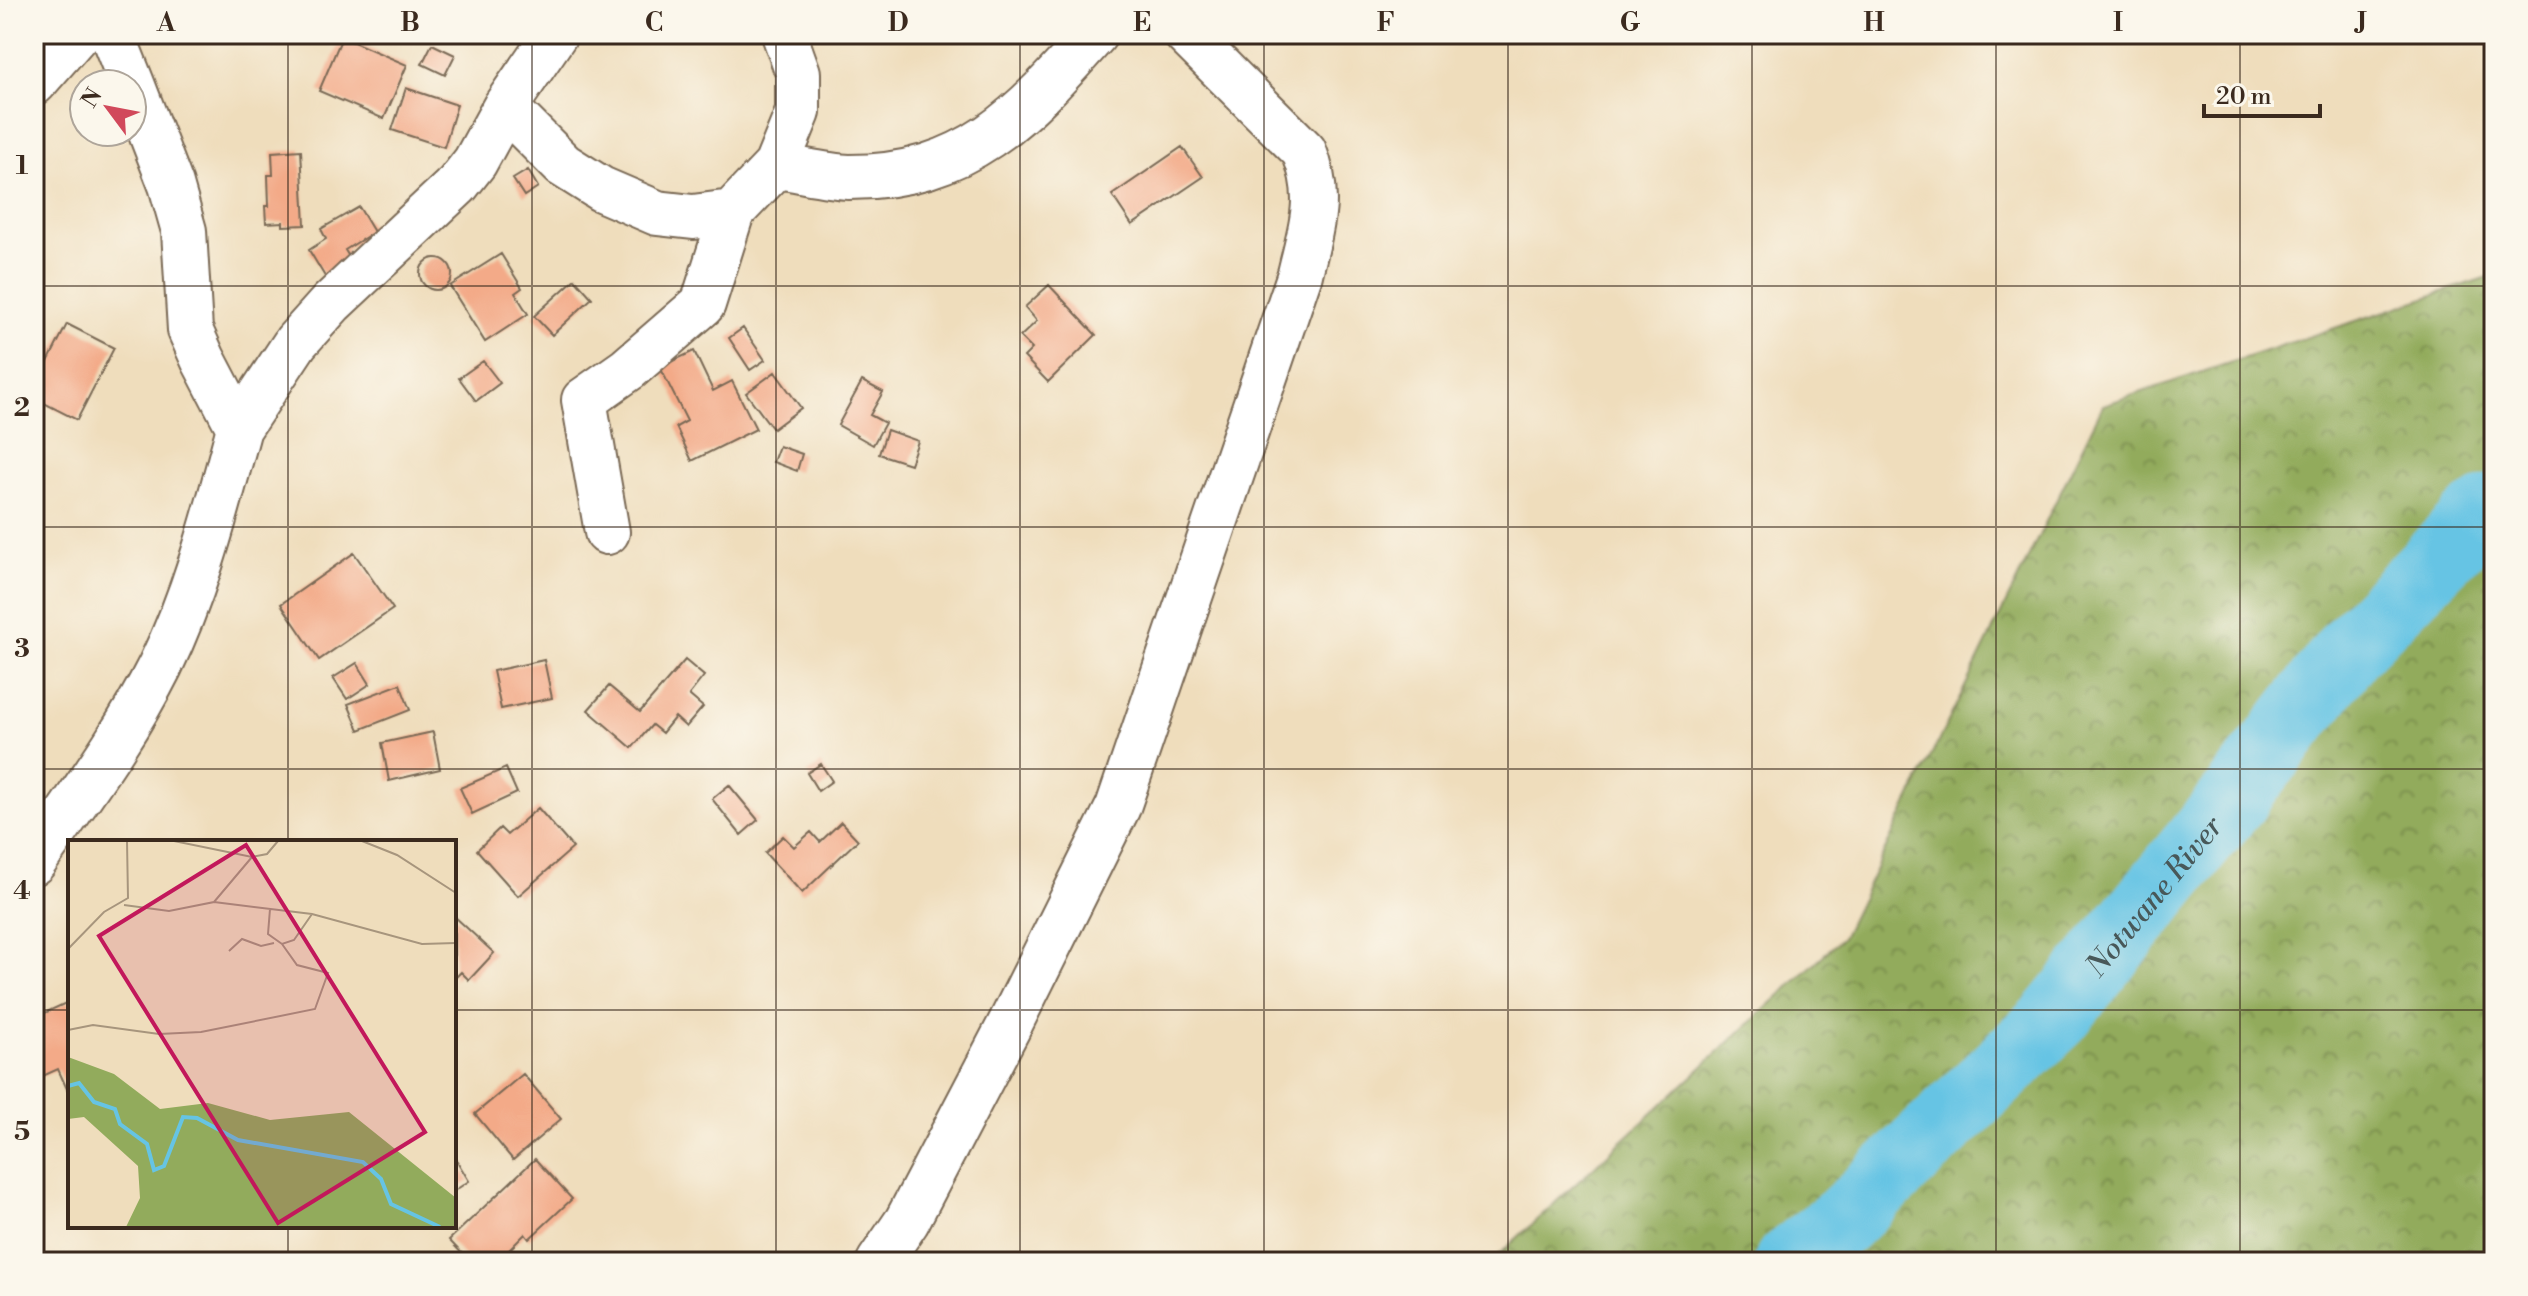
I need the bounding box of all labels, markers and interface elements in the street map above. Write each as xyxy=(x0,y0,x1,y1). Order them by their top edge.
text: A xyxy=(156,7,176,39)
text: B xyxy=(400,7,420,39)
text: C xyxy=(645,7,663,39)
text: D xyxy=(888,7,908,39)
text: E xyxy=(1133,7,1151,39)
text: F xyxy=(1377,7,1395,39)
text: G xyxy=(1620,7,1641,39)
text: H xyxy=(1863,7,1885,39)
text: I xyxy=(2113,7,2123,39)
text: J xyxy=(2354,7,2367,39)
north arrow xyxy=(68,68,148,148)
scale bar xyxy=(2204,68,2320,118)
text: 20 m xyxy=(2216,82,2272,112)
text: N xyxy=(76,83,109,113)
text: 1 xyxy=(16,150,29,182)
text: 2 xyxy=(14,392,30,424)
text: 3 xyxy=(14,633,30,665)
water label: Notwane River xyxy=(2077,808,2232,986)
inset map xyxy=(68,840,456,1228)
text: 4 xyxy=(13,875,31,907)
text: 5 xyxy=(14,1116,30,1148)

